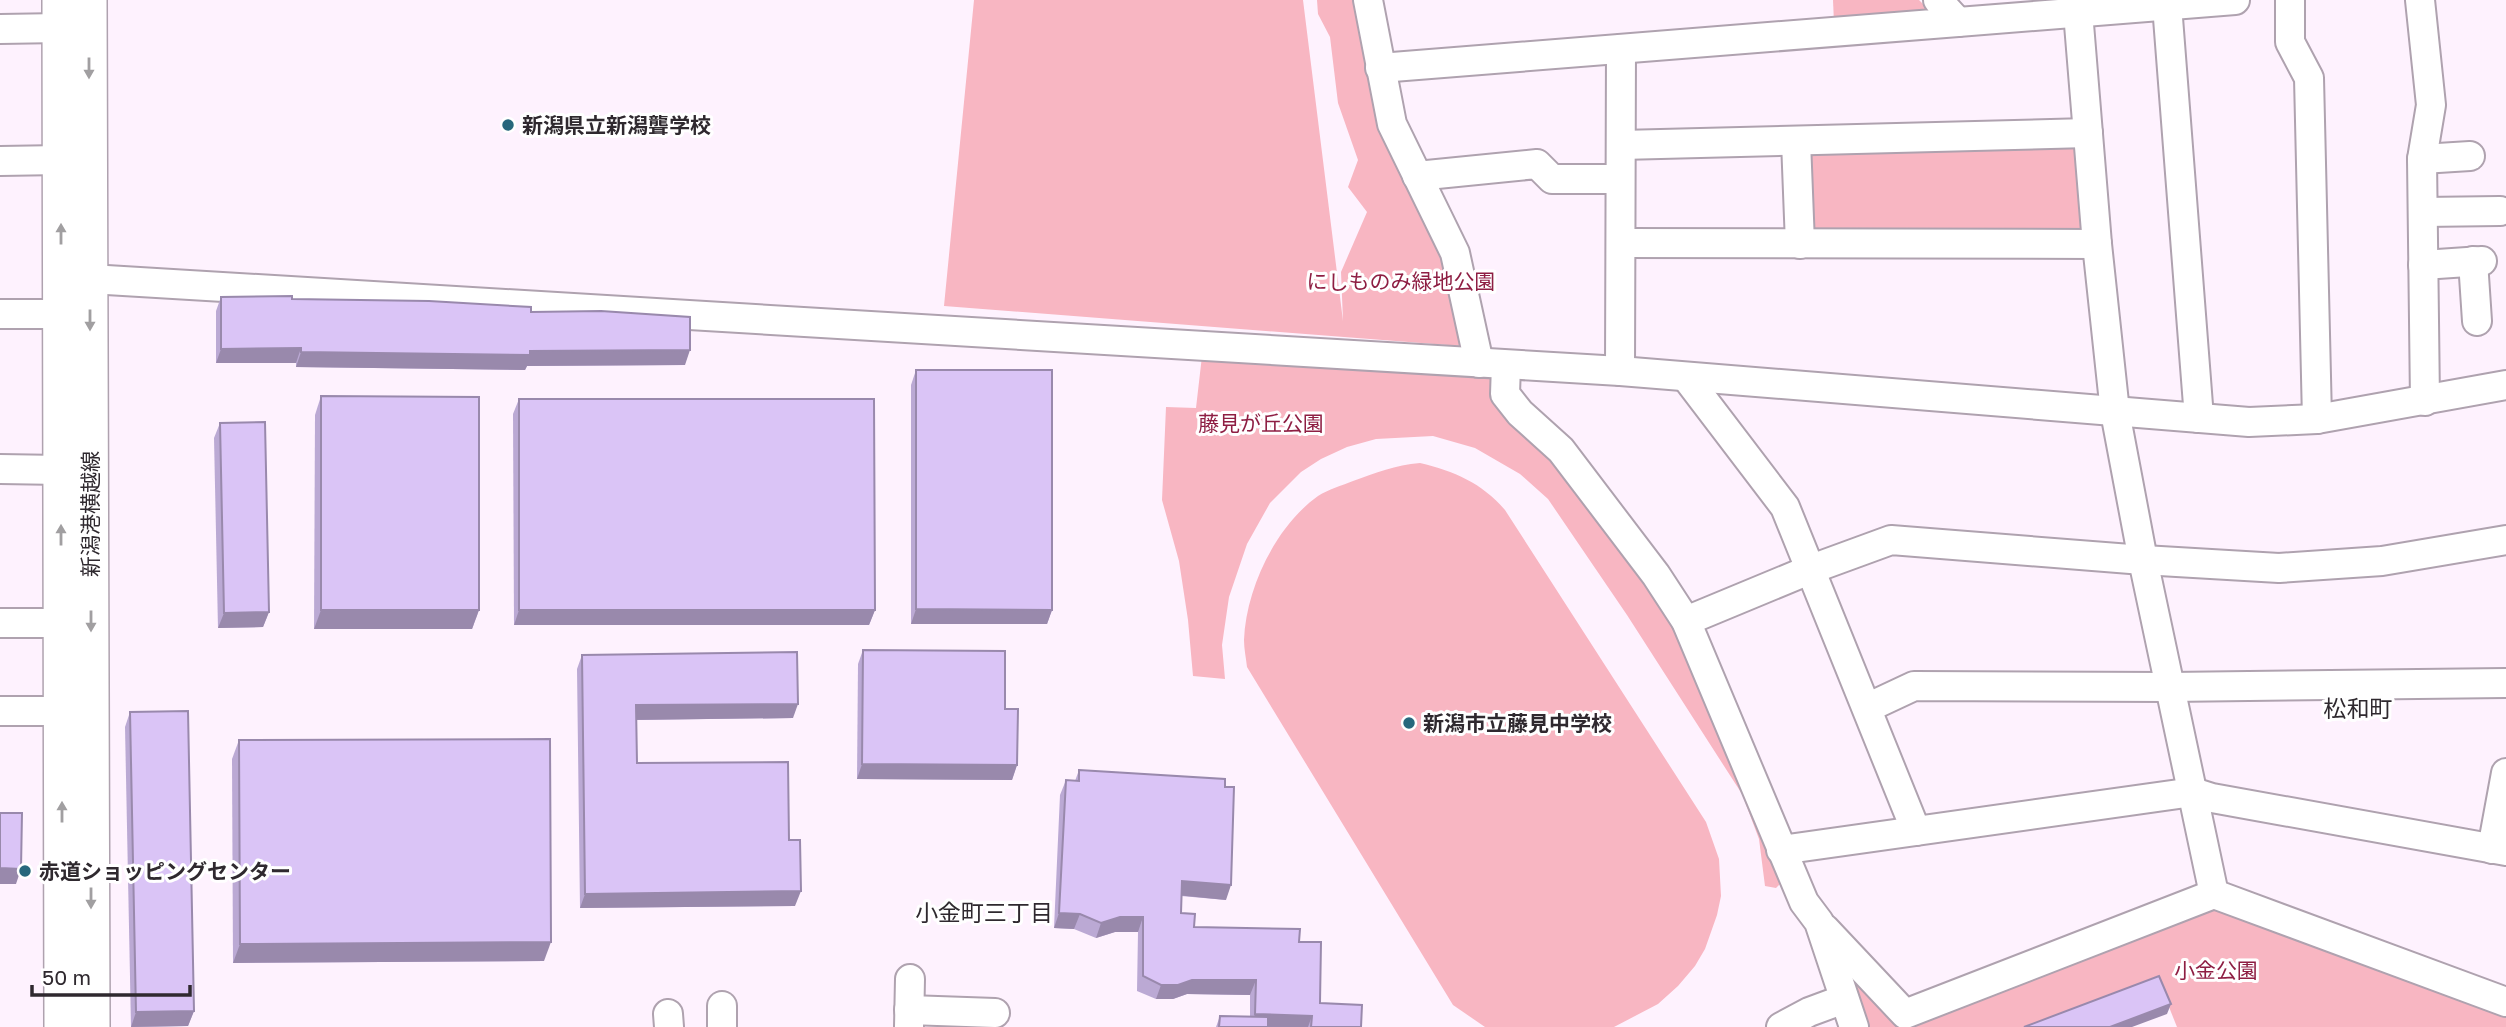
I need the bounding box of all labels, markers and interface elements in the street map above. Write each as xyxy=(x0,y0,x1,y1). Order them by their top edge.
one-way arrow xyxy=(83,57,95,79)
place label: 新潟県立新潟聾学校 xyxy=(522,112,711,138)
marker: 新潟県立新潟聾学校 xyxy=(500,117,516,133)
one-way arrow xyxy=(55,223,67,245)
park label: にしものみ緑地公園 xyxy=(1307,268,1496,294)
one-way arrow xyxy=(84,309,96,331)
park label: 藤見が丘公園 xyxy=(1198,410,1324,436)
street label: 新潟港横越線 xyxy=(77,451,103,577)
one-way arrow xyxy=(55,524,67,546)
one-way arrow xyxy=(85,610,97,632)
district label: 松和町 xyxy=(2324,694,2393,722)
place label: 新潟市立藤見中学校 xyxy=(1423,710,1612,736)
marker: 新潟市立藤見中学校 xyxy=(1401,715,1417,731)
one-way arrow xyxy=(56,801,68,823)
place label: 赤道ショッピングセンター xyxy=(39,858,291,884)
marker: 赤道ショッピングセンター xyxy=(17,863,33,879)
one-way arrow xyxy=(85,887,97,909)
district label: 小金町三丁目 xyxy=(915,898,1053,926)
scale bar xyxy=(32,954,189,998)
park label: 小金公園 xyxy=(2174,957,2258,983)
text: 50 m xyxy=(42,964,91,990)

